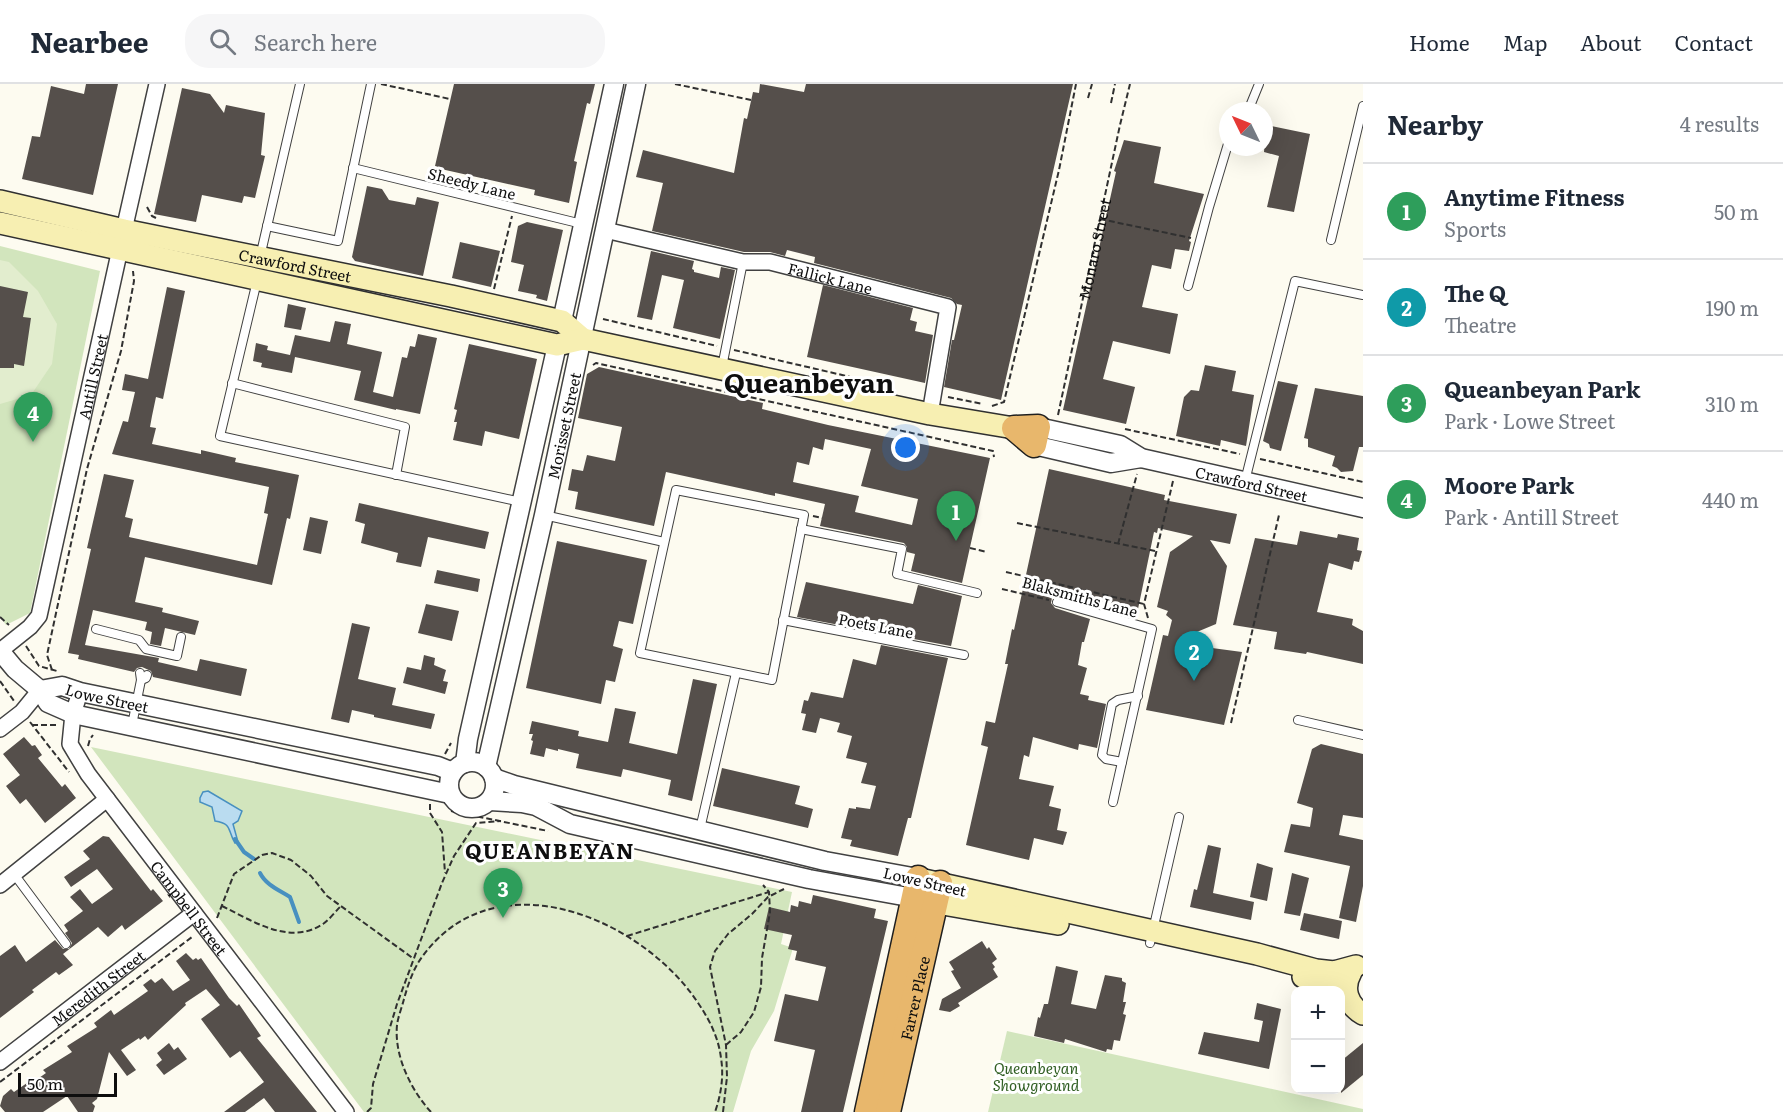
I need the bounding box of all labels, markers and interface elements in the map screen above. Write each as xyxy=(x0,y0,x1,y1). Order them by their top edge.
search box xyxy=(185,14,605,68)
text: Nearbee xyxy=(30,20,149,62)
icon: search xyxy=(206,25,239,58)
text: Search here xyxy=(254,25,377,58)
text: Home xyxy=(1409,26,1470,57)
text: Map xyxy=(1503,26,1547,57)
text: About xyxy=(1580,26,1642,57)
text: Contact xyxy=(1675,26,1753,57)
north arrow xyxy=(1219,102,1273,156)
text: Nearby xyxy=(1387,104,1483,143)
text: 4 results xyxy=(1680,108,1759,138)
street label: Sheedy Lane xyxy=(426,161,519,205)
text: Anytime Fitness xyxy=(1444,180,1625,213)
street label: Monaro Street xyxy=(1072,196,1116,302)
text: 1 xyxy=(1402,196,1411,226)
text: 50 m xyxy=(1714,196,1759,226)
text: Sports xyxy=(1444,213,1506,243)
street label: Crawford Street xyxy=(237,242,354,287)
street label: Fallick Lane xyxy=(786,256,875,299)
text: The Q xyxy=(1444,276,1506,309)
text: 2 xyxy=(1401,292,1412,322)
text: 190 m xyxy=(1705,292,1759,322)
text: Theatre xyxy=(1444,309,1516,339)
street label: Antill Street xyxy=(71,331,113,422)
district label: Queanbeyan xyxy=(724,361,895,401)
street label: Morisset Street xyxy=(540,370,586,481)
text: Queanbeyan Park xyxy=(1444,372,1640,405)
text: 3 xyxy=(1401,388,1412,418)
text: 310 m xyxy=(1705,388,1759,418)
pin: 4 xyxy=(14,392,52,442)
text: Park · Lowe Street xyxy=(1444,405,1615,435)
your location xyxy=(891,433,920,462)
street label: Crawford Street xyxy=(1193,459,1310,507)
text: Moore Park xyxy=(1444,468,1574,501)
text: 4 xyxy=(1400,484,1413,514)
text: 440 m xyxy=(1702,484,1759,514)
pin: 1 xyxy=(936,492,976,541)
text: Park · Antill Street xyxy=(1444,501,1619,531)
street label: Blaksmiths Lane xyxy=(1020,570,1141,623)
street label: Poets Lane xyxy=(836,606,916,644)
pin: 2 xyxy=(1174,632,1214,681)
street label: Lowe Street xyxy=(62,676,151,717)
district label: QUEANBEYAN xyxy=(465,834,635,865)
street label: Campbell Street xyxy=(146,855,234,960)
street label: Lowe Street xyxy=(881,860,969,902)
pin: 3 xyxy=(484,868,522,918)
street label: Meredith Street xyxy=(46,944,149,1031)
street label: Farrer Place xyxy=(893,953,935,1042)
map controls xyxy=(1291,986,1345,1094)
button: + xyxy=(1291,986,1345,1040)
button: − xyxy=(1291,1040,1345,1094)
park label: Queanbeyan Showground xyxy=(993,1056,1080,1096)
scale bar xyxy=(18,1070,117,1098)
text: 50 m xyxy=(27,1071,63,1095)

